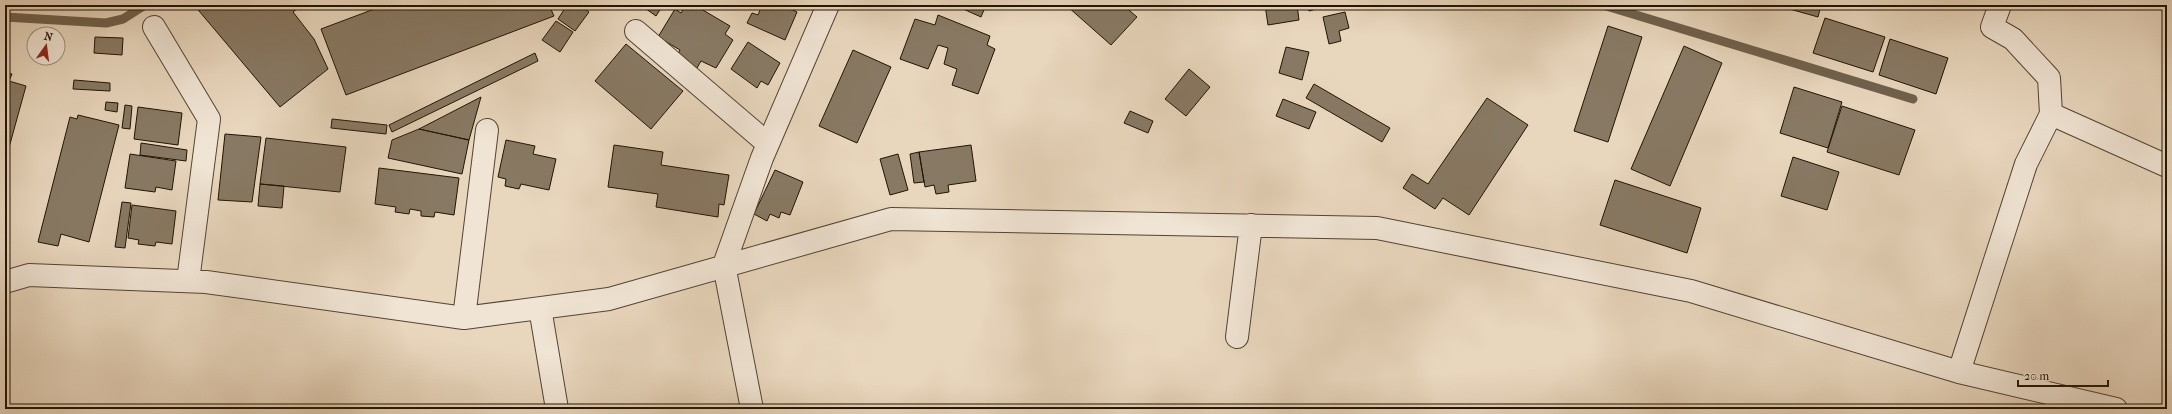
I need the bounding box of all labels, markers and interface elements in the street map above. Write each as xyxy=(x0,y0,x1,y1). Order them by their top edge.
north arrow xyxy=(26,26,66,66)
text: N xyxy=(43,29,55,44)
scale bar xyxy=(2018,362,2108,388)
text: 20 m xyxy=(2024,369,2049,383)

